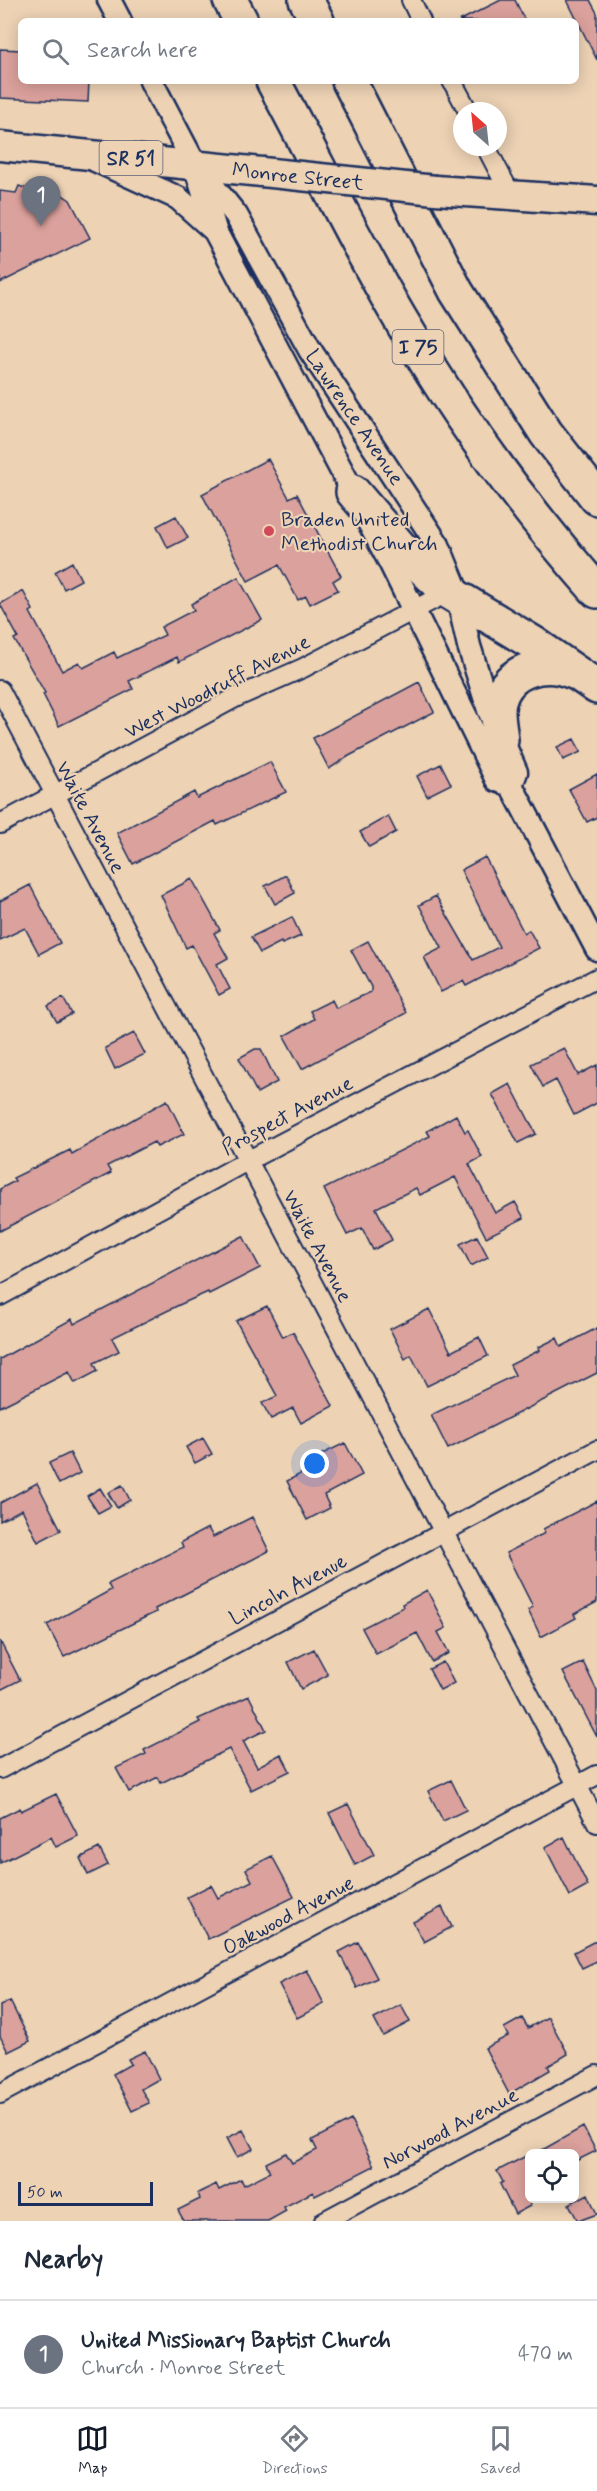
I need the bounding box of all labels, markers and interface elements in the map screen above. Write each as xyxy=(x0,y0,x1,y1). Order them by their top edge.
search box xyxy=(18,18,579,84)
icon: search xyxy=(39,35,72,68)
text: Search here xyxy=(87,37,198,65)
north arrow xyxy=(453,102,507,156)
road number: SR 51 xyxy=(100,141,162,175)
street label: Monroe Street xyxy=(231,156,366,198)
pin: 1 xyxy=(22,176,60,226)
road number: I 75 xyxy=(392,330,444,364)
street label: Lawrence Avenue xyxy=(298,344,410,491)
place label: Braden United Methodist Church xyxy=(281,506,438,558)
marker: Braden United Methodist Church xyxy=(262,524,276,538)
street label: West Woodruff Avenue xyxy=(120,628,315,746)
street label: Waite Avenue xyxy=(49,756,131,879)
street label: Prospect Avenue xyxy=(217,1069,358,1162)
street label: Waite Avenue xyxy=(276,1185,358,1308)
your location xyxy=(300,1449,329,1478)
street label: Lincoln Avenue xyxy=(225,1547,352,1633)
street label: Oakwood Avenue xyxy=(218,1869,359,1962)
street label: Norwood Avenue xyxy=(377,2081,524,2177)
map controls xyxy=(525,2149,579,2203)
button: locate xyxy=(525,2149,579,2203)
scale bar xyxy=(18,2179,153,2206)
text: 50 m xyxy=(27,2182,63,2203)
text: Nearby xyxy=(24,2243,103,2277)
text: United Missionary Baptist Church xyxy=(81,2327,391,2355)
text: 1 xyxy=(39,2341,48,2368)
text: 470 m xyxy=(518,2341,573,2368)
text: Church · Monroe Street xyxy=(81,2355,285,2382)
tab: Map xyxy=(76,2422,109,2479)
tab: Directions xyxy=(262,2422,328,2479)
tab: Saved xyxy=(480,2422,521,2479)

